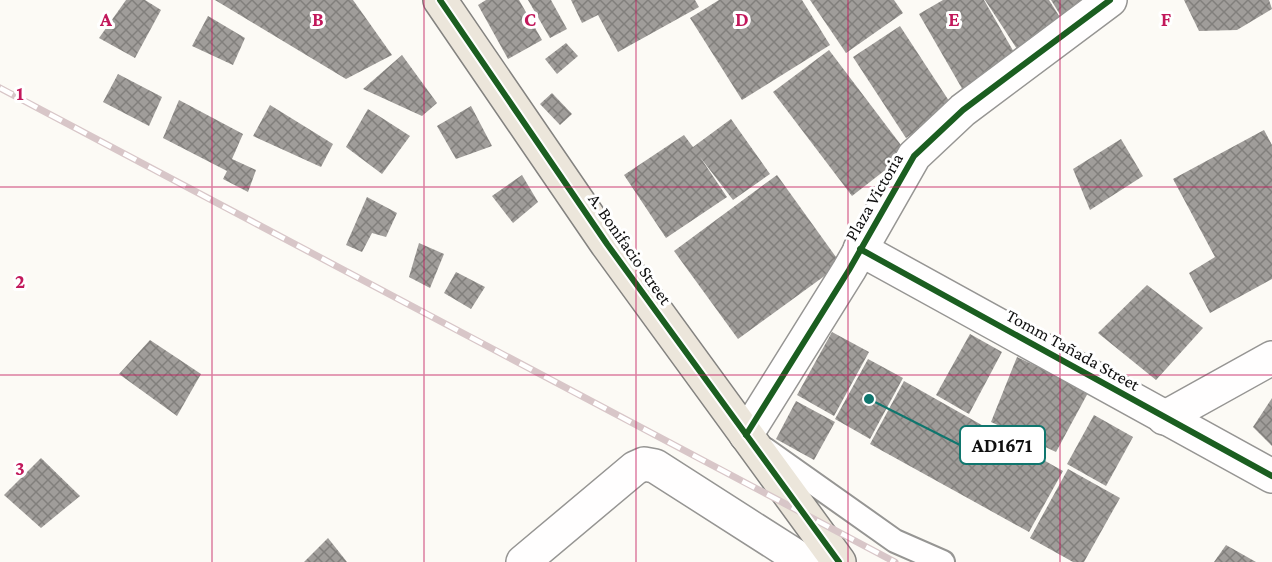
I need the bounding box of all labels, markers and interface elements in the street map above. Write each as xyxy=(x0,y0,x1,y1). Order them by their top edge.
text: A xyxy=(99,8,113,30)
text: B xyxy=(312,8,324,30)
text: C xyxy=(524,8,536,30)
text: D xyxy=(735,8,749,30)
text: E xyxy=(948,8,960,30)
text: F xyxy=(1161,8,1172,30)
text: 1 xyxy=(16,82,24,104)
street label: Plaza Victoria xyxy=(841,150,907,244)
street label: A. Bonifacio Street xyxy=(584,189,676,309)
text: 2 xyxy=(15,270,25,292)
street label: Tomm Tañada Street xyxy=(1003,305,1144,395)
callout: AD1671 xyxy=(960,426,1045,464)
text: AD1671 xyxy=(971,434,1033,456)
text: 3 xyxy=(15,457,25,479)

